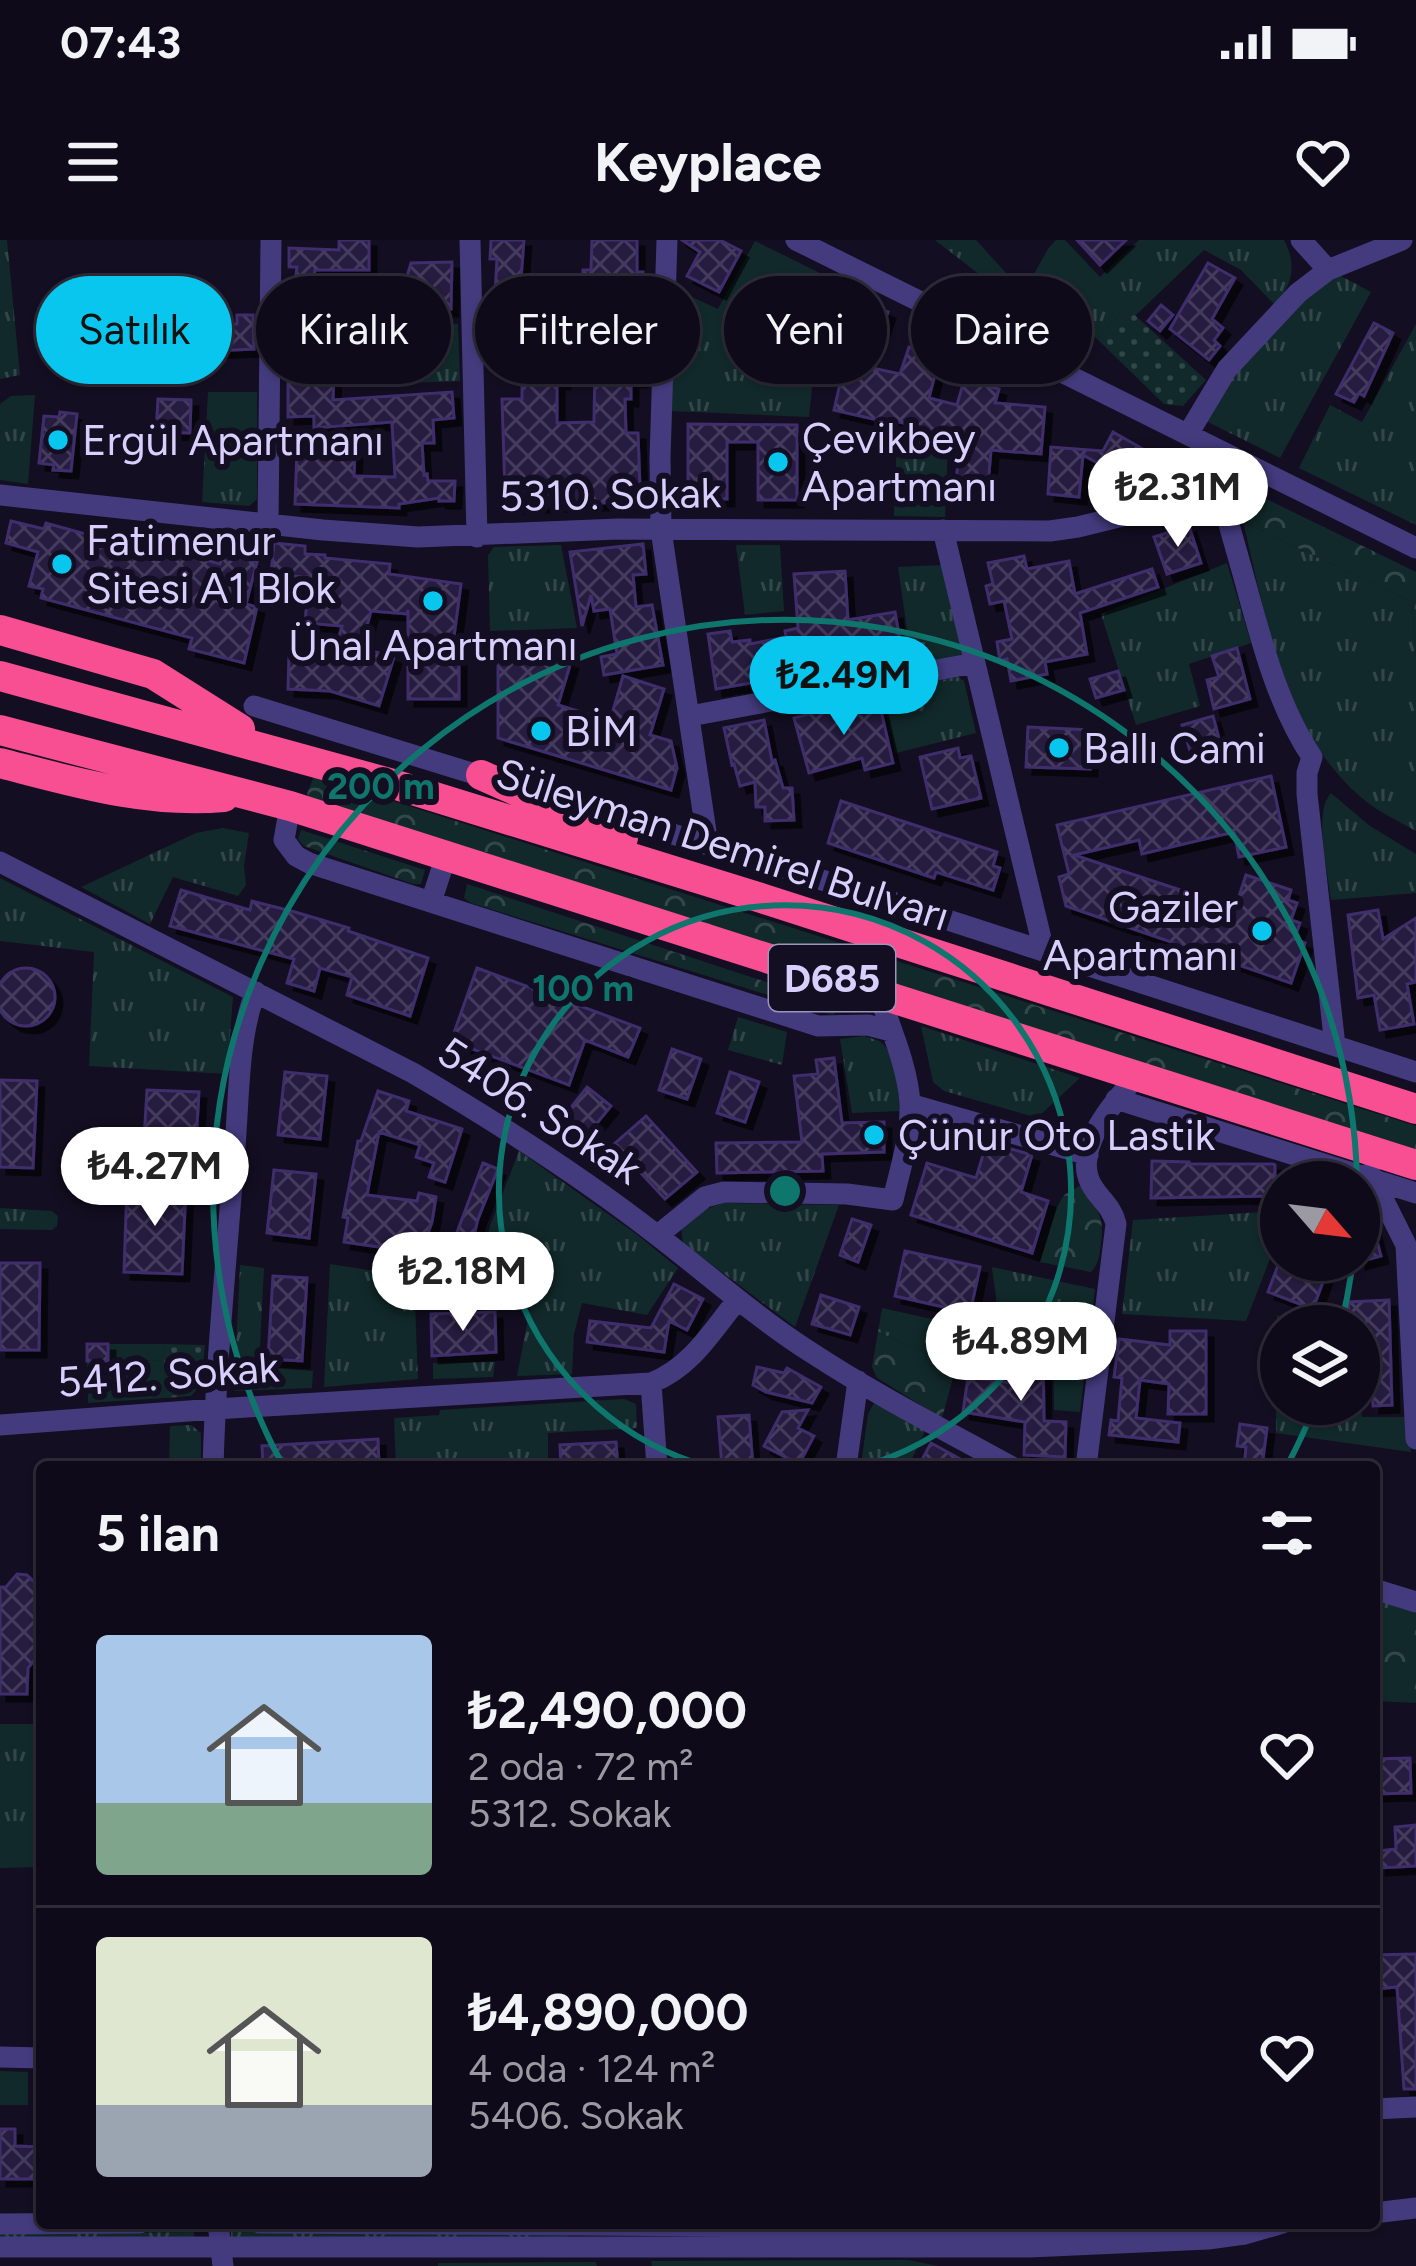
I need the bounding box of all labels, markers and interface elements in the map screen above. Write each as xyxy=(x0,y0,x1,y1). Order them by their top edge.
text: 07:43 xyxy=(60,15,181,69)
icon: menu xyxy=(60,129,126,195)
icon: heart xyxy=(1290,129,1356,195)
text: Keyplace xyxy=(594,130,822,195)
chip: Satılık xyxy=(36,276,232,384)
chip: Kiralık xyxy=(256,276,451,384)
chip: Filtreler xyxy=(475,276,700,384)
chip: Yeni xyxy=(724,276,887,384)
chip: Daire xyxy=(911,276,1092,384)
place label: Çevikbey Apartmanı xyxy=(802,413,997,512)
place label: Ergül Apartmanı xyxy=(82,415,384,466)
marker: Ergül Apartmanı xyxy=(45,427,71,453)
pin: ₺2.31M xyxy=(1080,448,1276,550)
marker: Çevikbey Apartmanı xyxy=(765,449,791,475)
text: ₺2.31M xyxy=(1115,463,1241,510)
street label: 5310. Sokak xyxy=(498,467,722,522)
place label: Fatimenur Sitesi A1 Blok xyxy=(86,515,336,614)
marker: Fatimenur Sitesi A1 Blok xyxy=(49,551,75,577)
marker: Ünal Apartmanı xyxy=(420,588,446,614)
place label: Ünal Apartmanı xyxy=(288,620,578,671)
pin: ₺2.49M xyxy=(746,636,942,738)
text: ₺2.49M xyxy=(776,651,912,698)
place label: BİM xyxy=(565,706,638,757)
marker: BİM xyxy=(528,718,554,744)
place label: Ballı Cami xyxy=(1083,723,1266,774)
marker: Ballı Cami xyxy=(1046,735,1072,761)
street label: Süleyman Demirel Bulvarı xyxy=(490,747,956,942)
text: 200 m xyxy=(327,765,435,808)
place label: Gaziler Apartmanı xyxy=(1043,882,1238,981)
marker: Gaziler Apartmanı xyxy=(1249,918,1275,944)
road number: D685 xyxy=(769,945,895,1011)
text: 100 m xyxy=(532,967,634,1010)
street label: 5406. Sokak xyxy=(429,1026,651,1195)
place label: Çünür Oto Lastik xyxy=(898,1110,1216,1161)
marker: Çünür Oto Lastik xyxy=(861,1122,887,1148)
pin: ₺4.27M xyxy=(57,1127,253,1229)
text: ₺4.27M xyxy=(88,1142,222,1189)
north arrow xyxy=(1260,1161,1380,1281)
map controls xyxy=(1260,1161,1380,1425)
centre of rings xyxy=(764,1170,806,1212)
pin: ₺2.18M xyxy=(365,1232,561,1334)
text: ₺2.18M xyxy=(399,1247,527,1294)
pin: ₺4.89M xyxy=(923,1302,1119,1404)
button: layers xyxy=(1260,1305,1380,1425)
text: ₺4.89M xyxy=(953,1317,1089,1364)
street label: 5412. Sokak xyxy=(56,1341,281,1408)
icon: filters xyxy=(1254,1500,1320,1566)
text: 5 ilan xyxy=(96,1503,220,1564)
text: ₺2,490,000 xyxy=(468,1680,747,1741)
icon: home xyxy=(192,1683,336,1827)
icon: heart xyxy=(1254,1722,1320,1788)
text: 2 oda · 72 m² xyxy=(468,1743,694,1790)
text: 5312. Sokak xyxy=(468,1790,671,1837)
text: ₺4,890,000 xyxy=(468,1982,749,2043)
icon: home xyxy=(192,1985,336,2129)
icon: heart xyxy=(1254,2024,1320,2090)
text: 4 oda · 124 m² xyxy=(468,2045,715,2092)
text: 5406. Sokak xyxy=(468,2092,683,2139)

